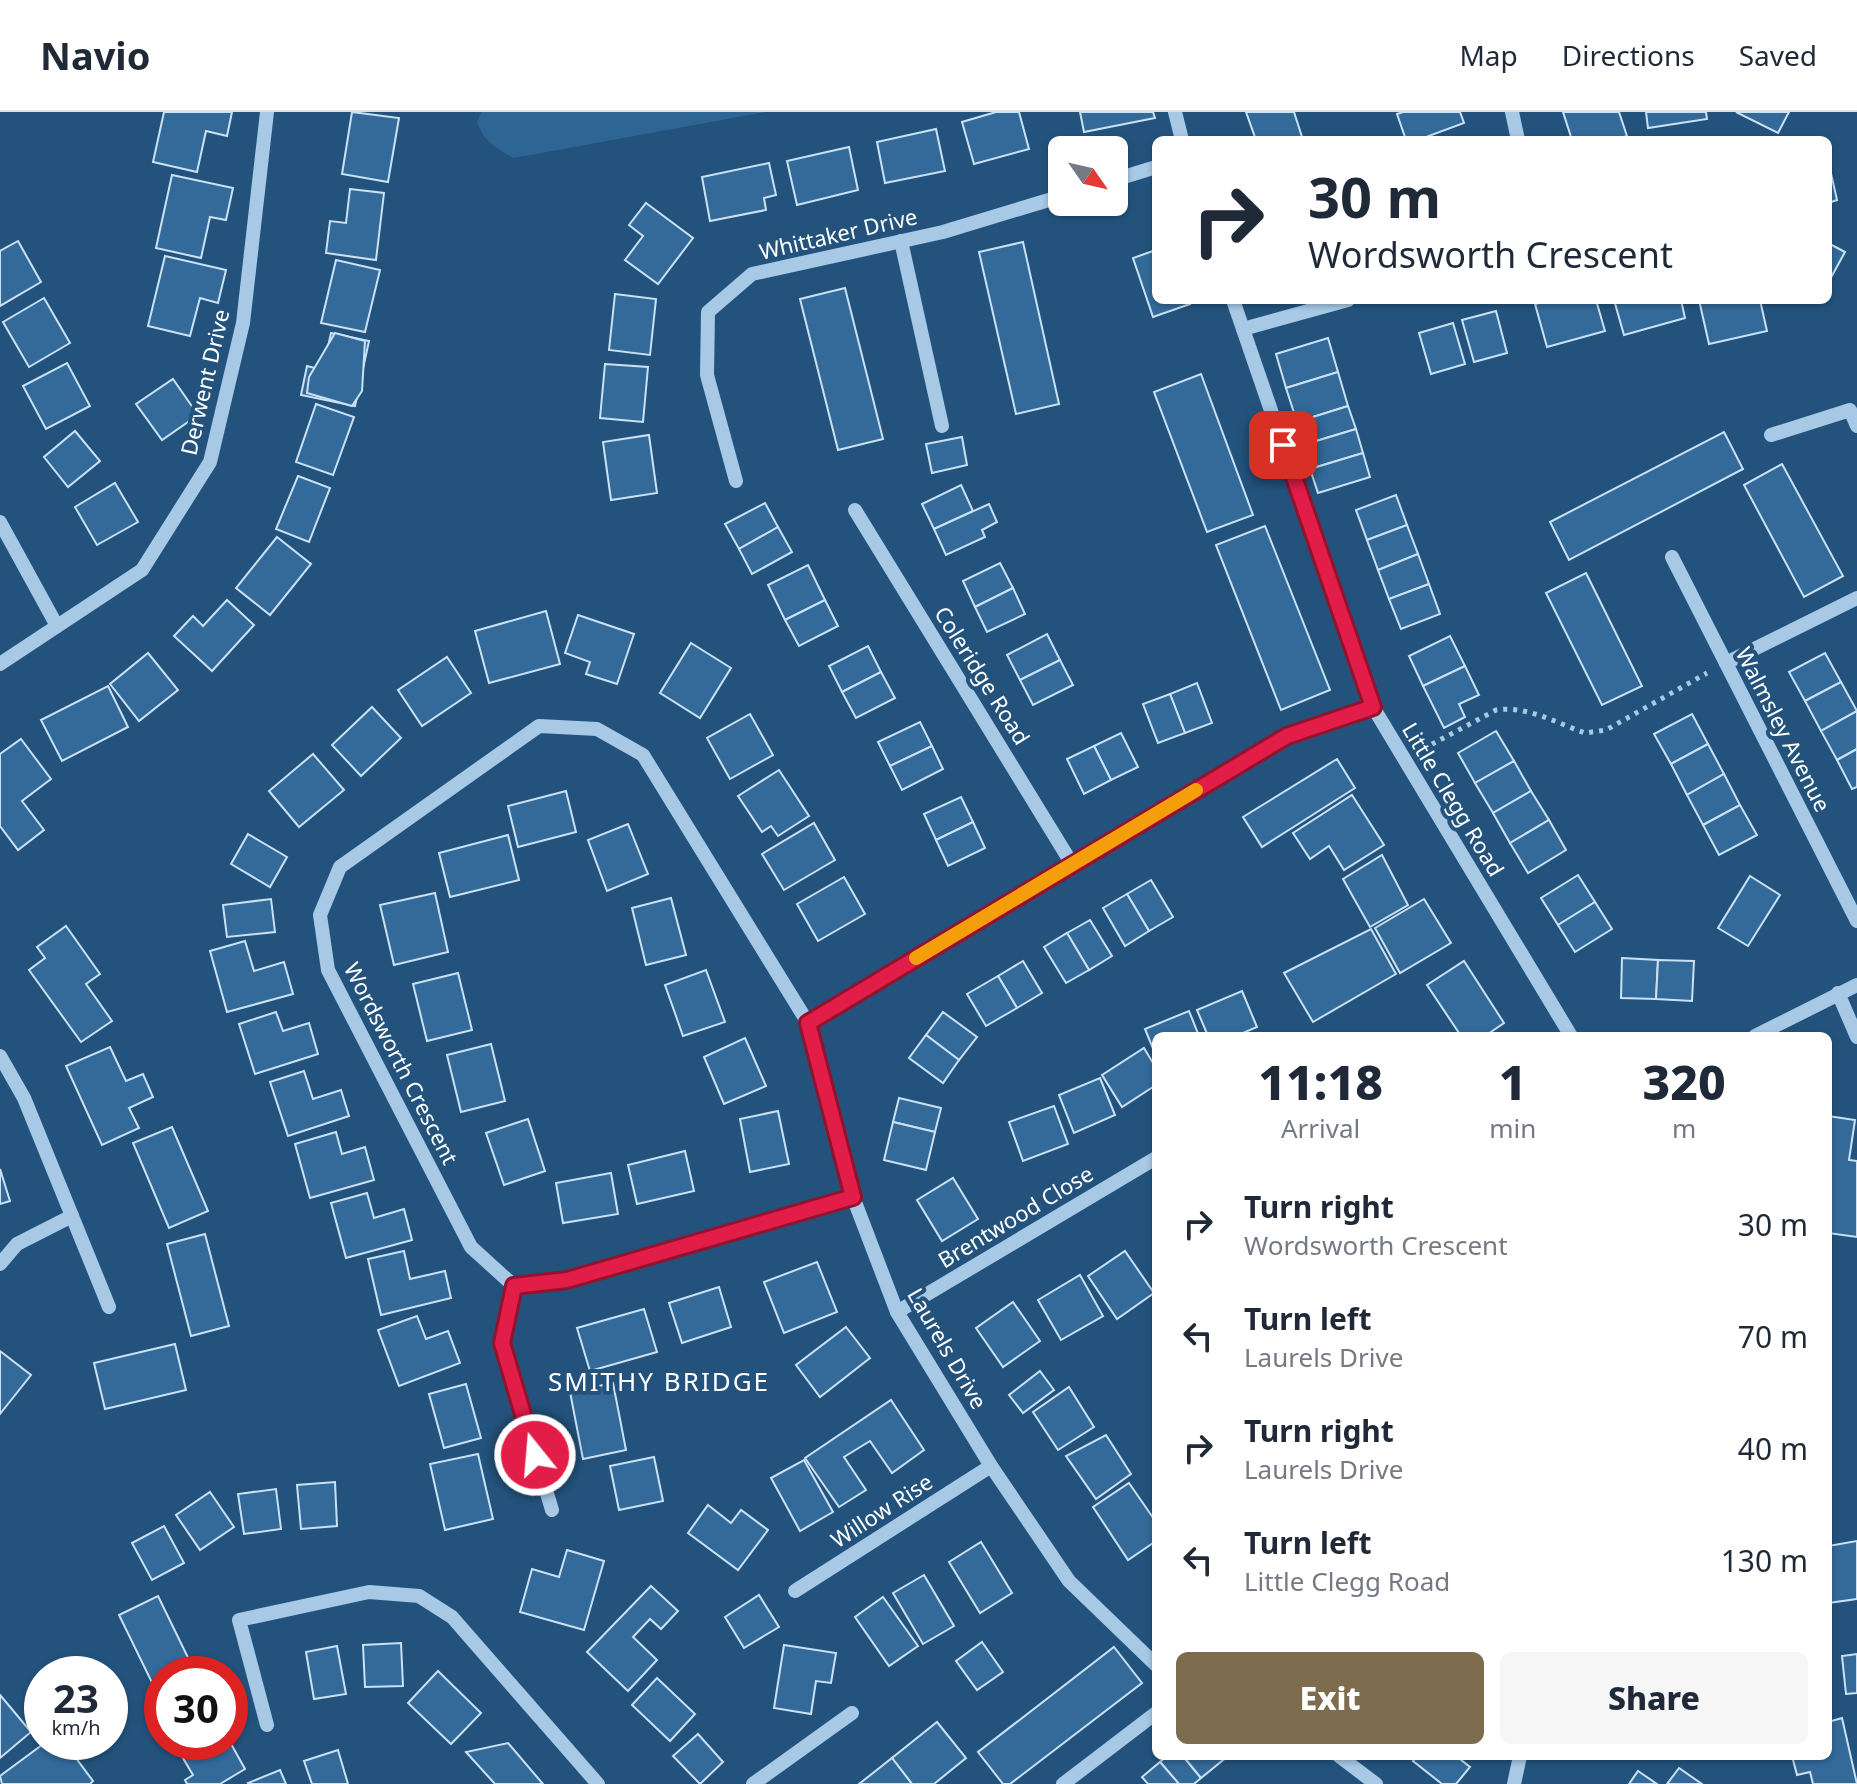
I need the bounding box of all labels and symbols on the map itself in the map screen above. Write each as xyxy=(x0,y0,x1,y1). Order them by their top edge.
north arrow xyxy=(1048,136,1128,216)
street label: Whittaker Drive xyxy=(756,200,920,266)
street label: Derwent Drive xyxy=(173,306,235,458)
pin xyxy=(1249,411,1317,479)
street label: Coleridge Road xyxy=(928,600,1038,750)
street label: Walmsley Avenue xyxy=(1730,642,1838,816)
street label: Little Clegg Road xyxy=(1396,716,1512,882)
street label: Wordsworth Crescent xyxy=(338,957,466,1169)
street label: Brentwood Close xyxy=(932,1158,1098,1274)
street label: Laurels Drive xyxy=(901,1282,995,1414)
district label: SMITHY BRIDGE xyxy=(548,1363,770,1399)
position arrow xyxy=(493,1413,577,1497)
street label: Willow Rise xyxy=(824,1466,938,1554)
speed limit sign: 30 xyxy=(144,1656,248,1760)

